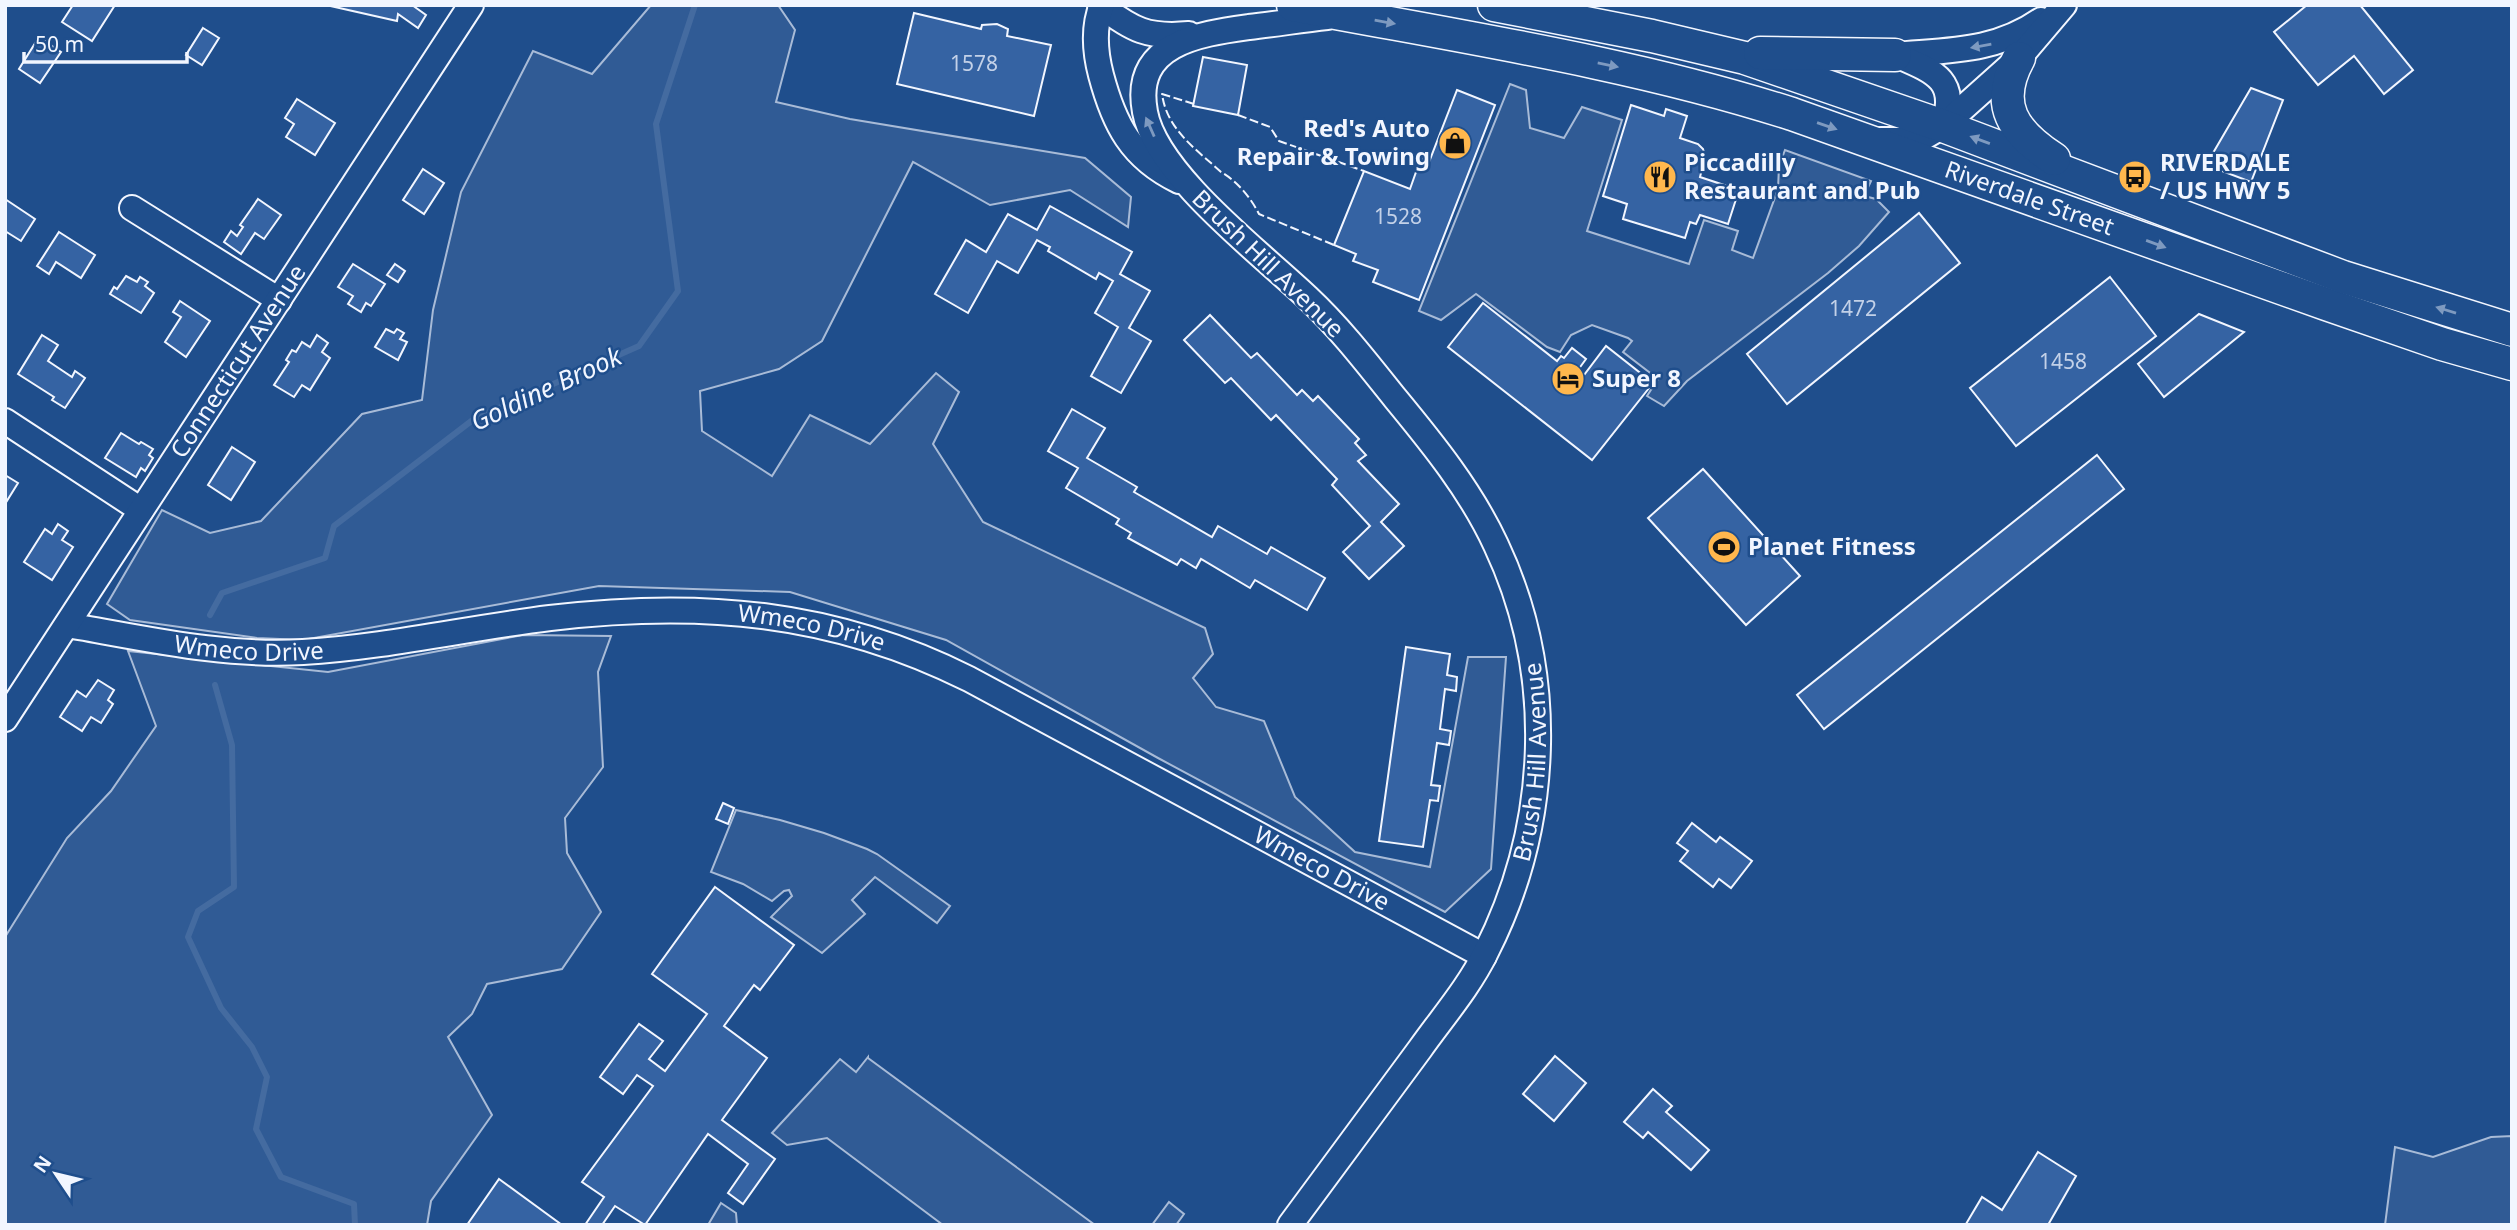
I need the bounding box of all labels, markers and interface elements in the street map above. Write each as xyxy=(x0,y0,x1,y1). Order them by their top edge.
one-way arrow xyxy=(1374,16,1396,27)
scale bar xyxy=(24,21,187,65)
text: 50 m xyxy=(35,30,84,58)
one-way arrow xyxy=(1970,41,1992,52)
house number: 1578 xyxy=(950,49,998,77)
one-way arrow xyxy=(1597,59,1619,70)
place label: Red's Auto Repair & Towing xyxy=(1237,111,1430,172)
one-way arrow xyxy=(1144,116,1155,137)
one-way arrow xyxy=(1816,121,1837,132)
shop icon: Red's Auto Repair & Towing xyxy=(1436,124,1474,162)
one-way arrow xyxy=(1969,134,1990,145)
place label: Piccadilly Restaurant and Pub xyxy=(1684,145,1920,206)
place label: RIVERDALE / US HWY 5 xyxy=(2160,145,2290,206)
street label: Riverdale Street xyxy=(1941,152,2119,242)
restaurant icon: Piccadilly Restaurant and Pub xyxy=(1641,158,1679,196)
bus stop icon: RIVERDALE / US HWY 5 xyxy=(2116,158,2154,196)
street label: Brush Hill Avenue xyxy=(1186,182,1352,344)
house number: 1528 xyxy=(1374,202,1422,230)
one-way arrow xyxy=(2146,239,2167,250)
street label: Connecticut Avenue xyxy=(162,257,312,464)
house number: 1472 xyxy=(1829,294,1877,322)
one-way arrow xyxy=(2436,304,2457,314)
water label: Goldine Brook xyxy=(464,337,628,439)
house number: 1458 xyxy=(2039,347,2087,375)
hotel icon: Super 8 xyxy=(1549,360,1587,398)
place label: Super 8 xyxy=(1592,361,1681,394)
sports icon: Planet Fitness xyxy=(1705,528,1743,566)
place label: Planet Fitness xyxy=(1748,529,1916,562)
street label: Wmeco Drive xyxy=(737,595,890,658)
street label: Wmeco Drive xyxy=(172,626,325,668)
street label: Brush Hill Avenue xyxy=(1504,661,1553,865)
street label: Wmeco Drive xyxy=(1249,817,1396,917)
north arrow xyxy=(21,1139,91,1209)
text: N xyxy=(27,1150,57,1178)

